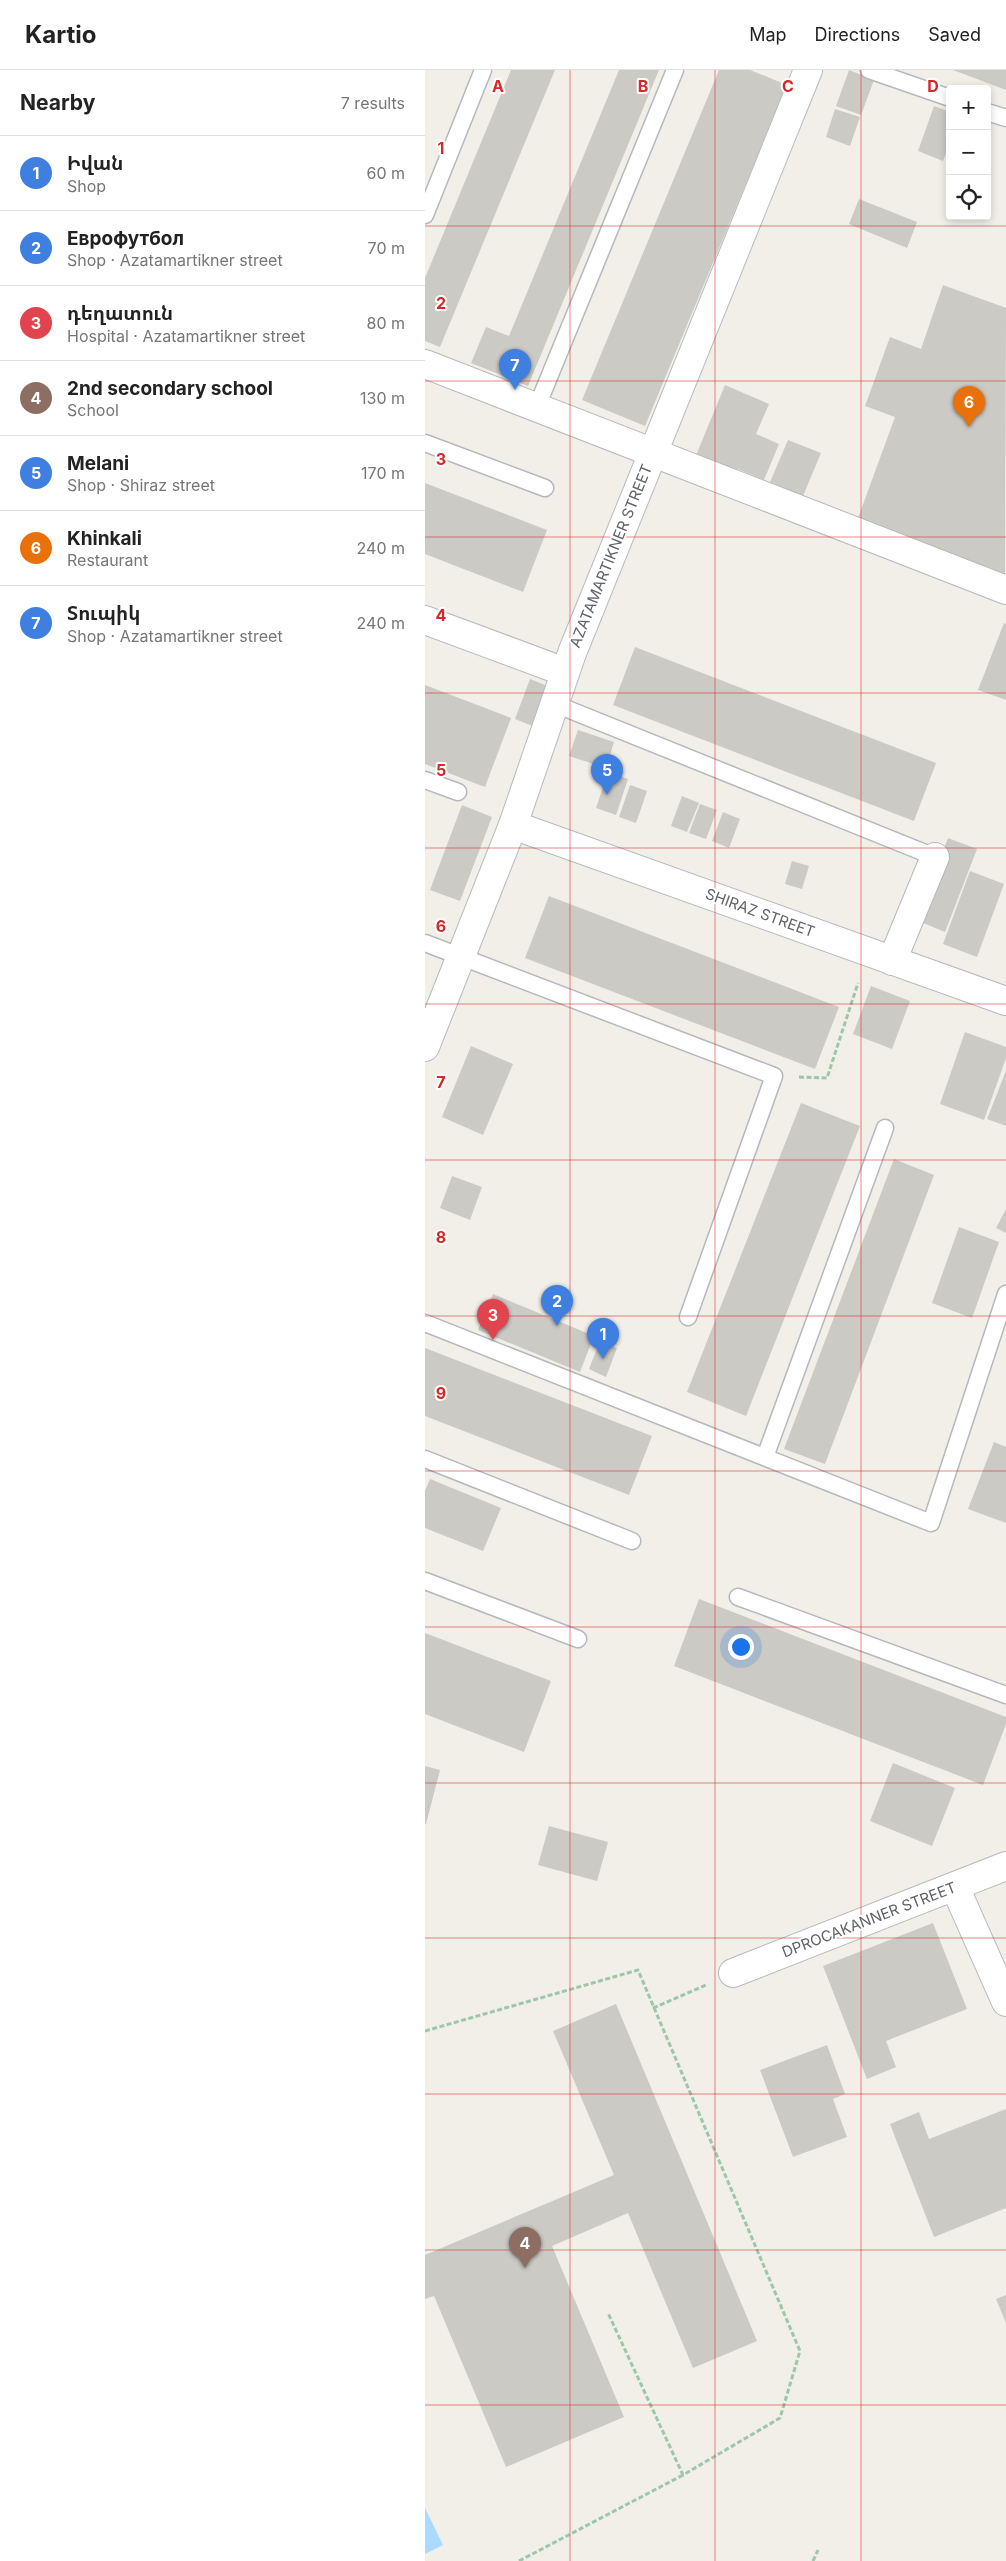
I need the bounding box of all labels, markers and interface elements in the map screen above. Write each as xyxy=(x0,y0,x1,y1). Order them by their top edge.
text: Kartio xyxy=(25,20,96,49)
text: Map xyxy=(749,24,787,45)
text: Directions xyxy=(815,24,900,45)
text: Saved xyxy=(928,24,981,45)
text: A xyxy=(492,76,504,96)
text: B xyxy=(638,76,648,96)
text: C xyxy=(782,76,794,96)
text: D xyxy=(927,76,939,96)
map controls xyxy=(946,85,991,220)
button: + xyxy=(946,85,991,130)
text: Nearby xyxy=(20,90,95,115)
text: 7 results xyxy=(341,93,405,113)
button: − xyxy=(946,130,991,175)
text: 1 xyxy=(438,138,444,158)
text: Իվան xyxy=(67,152,123,175)
text: 1 xyxy=(33,163,39,183)
text: 60 m xyxy=(366,163,405,183)
button: locate xyxy=(946,175,991,220)
text: Shop xyxy=(67,176,106,196)
text: Еврофутбол xyxy=(67,227,184,250)
text: 2 xyxy=(31,238,41,258)
text: 70 m xyxy=(368,238,405,258)
text: Shop · Azatamartikner street xyxy=(67,250,283,270)
text: 2 xyxy=(436,293,446,313)
text: դեղատուն xyxy=(67,302,173,325)
text: 3 xyxy=(31,313,41,333)
text: 80 m xyxy=(366,313,405,333)
text: Hospital · Azatamartikner street xyxy=(67,326,305,346)
pin: 7 xyxy=(499,349,531,390)
text: 2nd secondary school xyxy=(67,377,273,400)
pin: 6 xyxy=(953,386,985,427)
text: 4 xyxy=(31,388,41,408)
text: 130 m xyxy=(360,388,405,408)
text: School xyxy=(67,400,119,420)
text: 3 xyxy=(436,449,446,469)
text: Melani xyxy=(67,452,129,475)
street label: AZATAMARTIKNER STREET xyxy=(565,461,656,650)
text: 5 xyxy=(31,463,41,483)
text: 170 m xyxy=(361,463,405,483)
text: Shop · Shiraz street xyxy=(67,475,215,495)
text: Khinkali xyxy=(67,527,142,550)
text: 6 xyxy=(31,538,41,558)
text: 240 m xyxy=(357,538,405,558)
text: Restaurant xyxy=(67,550,148,570)
text: Տուպիկ xyxy=(67,602,140,625)
text: 4 xyxy=(436,605,447,625)
text: 7 xyxy=(31,613,41,633)
text: 240 m xyxy=(357,613,405,633)
text: Shop · Azatamartikner street xyxy=(67,626,283,646)
pin: 5 xyxy=(591,754,623,795)
text: 5 xyxy=(436,760,446,780)
street label: SHIRAZ STREET xyxy=(703,884,818,941)
text: 6 xyxy=(436,916,446,936)
text: 7 xyxy=(436,1072,446,1092)
text: 8 xyxy=(436,1227,446,1247)
pin: 2 xyxy=(541,1285,573,1326)
pin: 3 xyxy=(477,1299,509,1340)
pin: 1 xyxy=(587,1318,619,1359)
text: 9 xyxy=(436,1383,446,1403)
your location xyxy=(728,1634,754,1660)
street label: DPROCAKANNER STREET xyxy=(779,1877,959,1962)
pin: 4 xyxy=(509,2227,541,2268)

